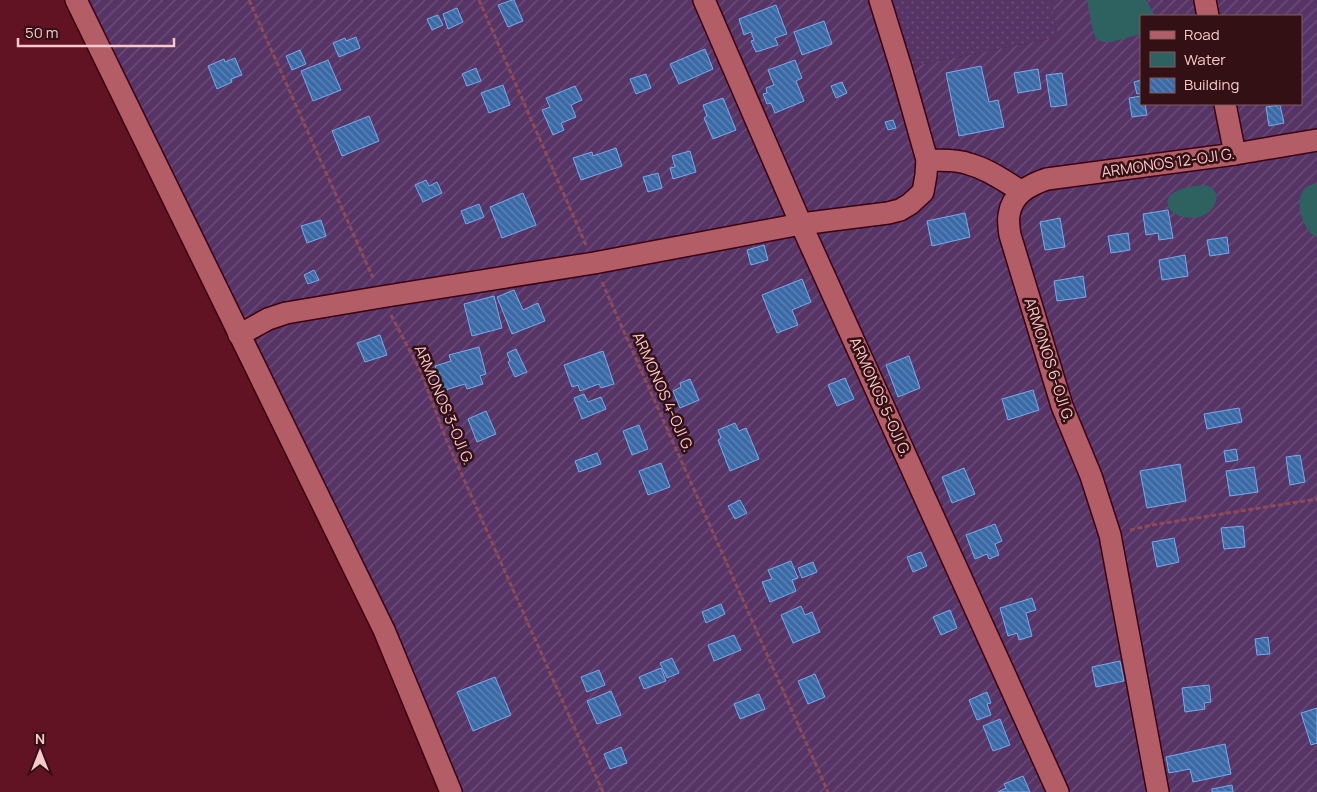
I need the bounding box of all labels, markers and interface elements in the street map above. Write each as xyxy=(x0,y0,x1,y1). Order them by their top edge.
scale bar xyxy=(18,15,174,47)
legend xyxy=(1140,15,1302,105)
text: 50 m xyxy=(25,22,59,43)
text: Road xyxy=(1184,24,1220,45)
text: Water xyxy=(1184,49,1226,70)
text: Building xyxy=(1184,74,1239,95)
street label: ARMONOS 12-OJI G. xyxy=(1100,143,1236,182)
street label: ARMONOS 6-OJI G. xyxy=(1020,295,1079,425)
street label: ARMONOS 4-OJI G. xyxy=(628,329,699,455)
street label: ARMONOS 5-OJI G. xyxy=(845,334,916,460)
street label: ARMONOS 3-OJI G. xyxy=(410,342,479,468)
north arrow xyxy=(15,727,65,777)
text: N xyxy=(35,729,45,748)

